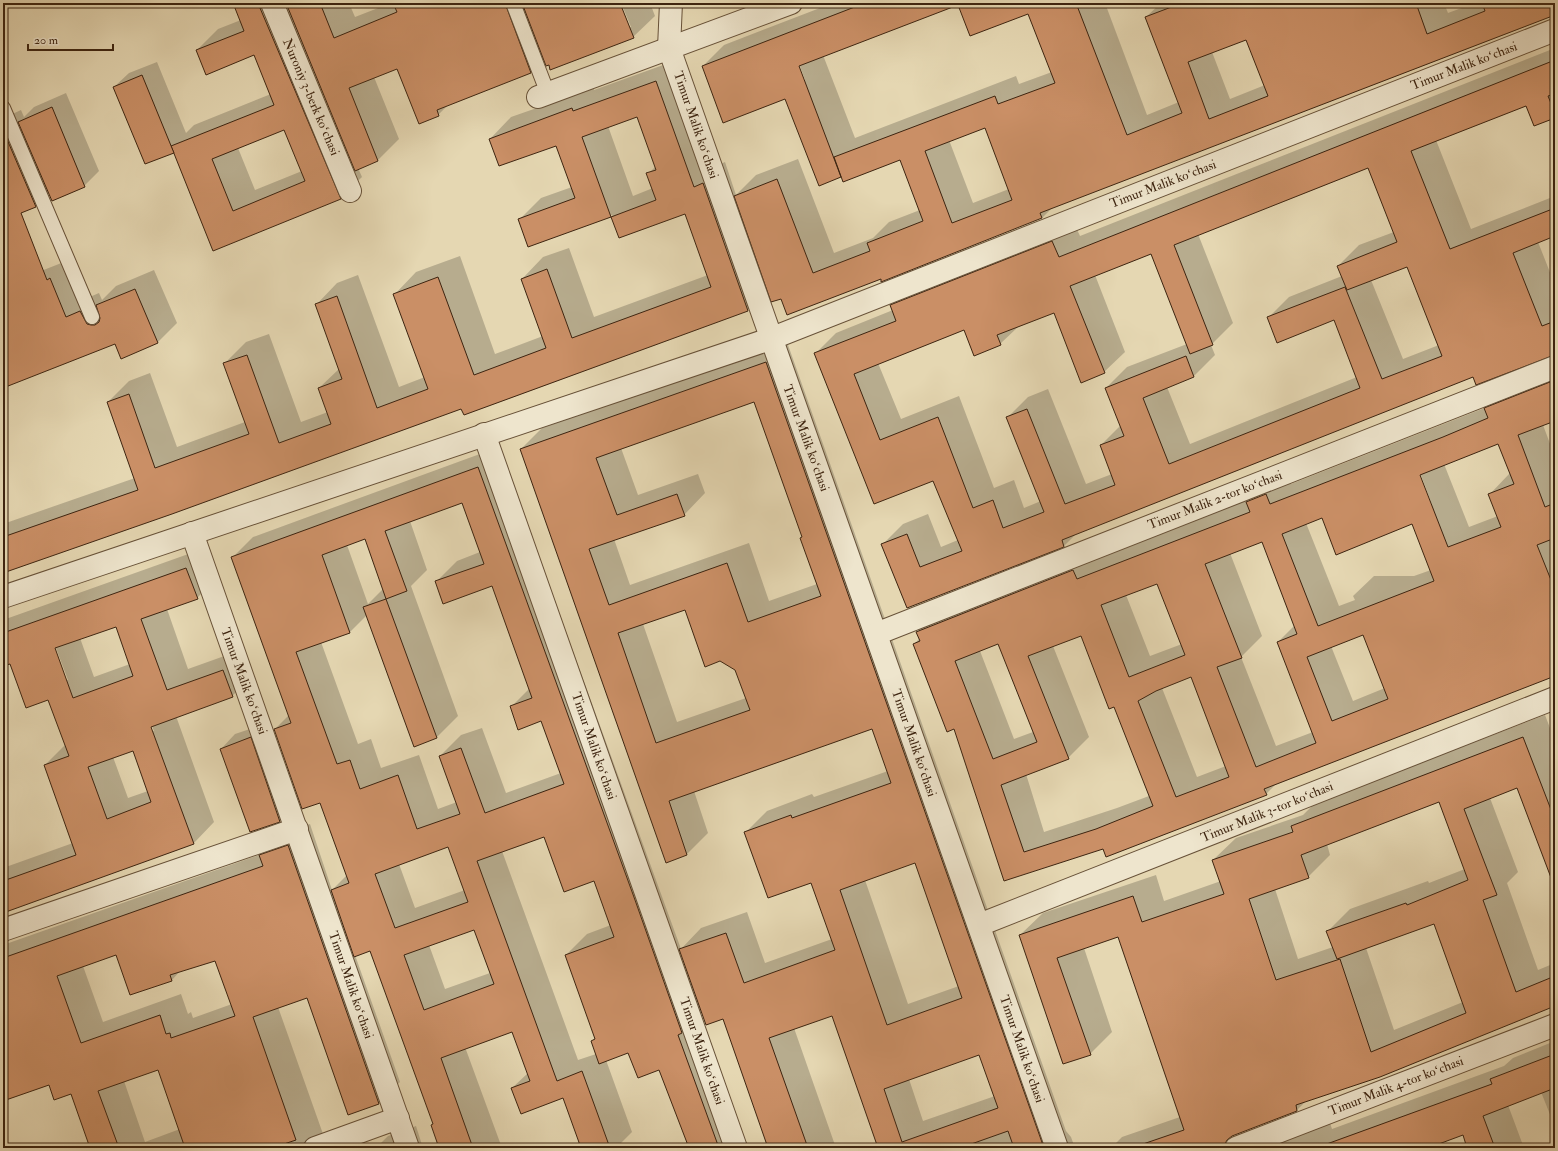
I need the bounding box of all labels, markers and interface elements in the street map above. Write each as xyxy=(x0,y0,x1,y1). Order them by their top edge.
scale bar xyxy=(28,26,113,52)
text: 20 m xyxy=(34,33,59,48)
street label: Nuroniy 3-berk koʻchasi xyxy=(278,36,343,159)
street label: Timur Malik koʻchasi xyxy=(1409,38,1520,94)
street label: Timur Malik koʻchasi xyxy=(670,69,722,181)
street label: Timur Malik koʻchasi xyxy=(1108,156,1219,212)
street label: Timur Malik koʻchasi xyxy=(779,382,833,494)
street label: Timur Malik 2-tor koʻchasi xyxy=(1145,467,1285,533)
street label: Timur Malik koʻchasi xyxy=(217,625,271,737)
street label: Timur Malik koʻchasi xyxy=(888,687,940,799)
street label: Timur Malik koʻchasi xyxy=(568,690,620,802)
street label: Timur Malik 3-tor koʻchasi xyxy=(1199,778,1336,846)
street label: Timur Malik koʻchasi xyxy=(325,929,377,1041)
street label: Timur Malik koʻchasi xyxy=(996,993,1048,1105)
street label: Timur Malik koʻchasi xyxy=(676,995,728,1107)
street label: Timur Malik 4-tor koʻchasi xyxy=(1326,1053,1466,1119)

